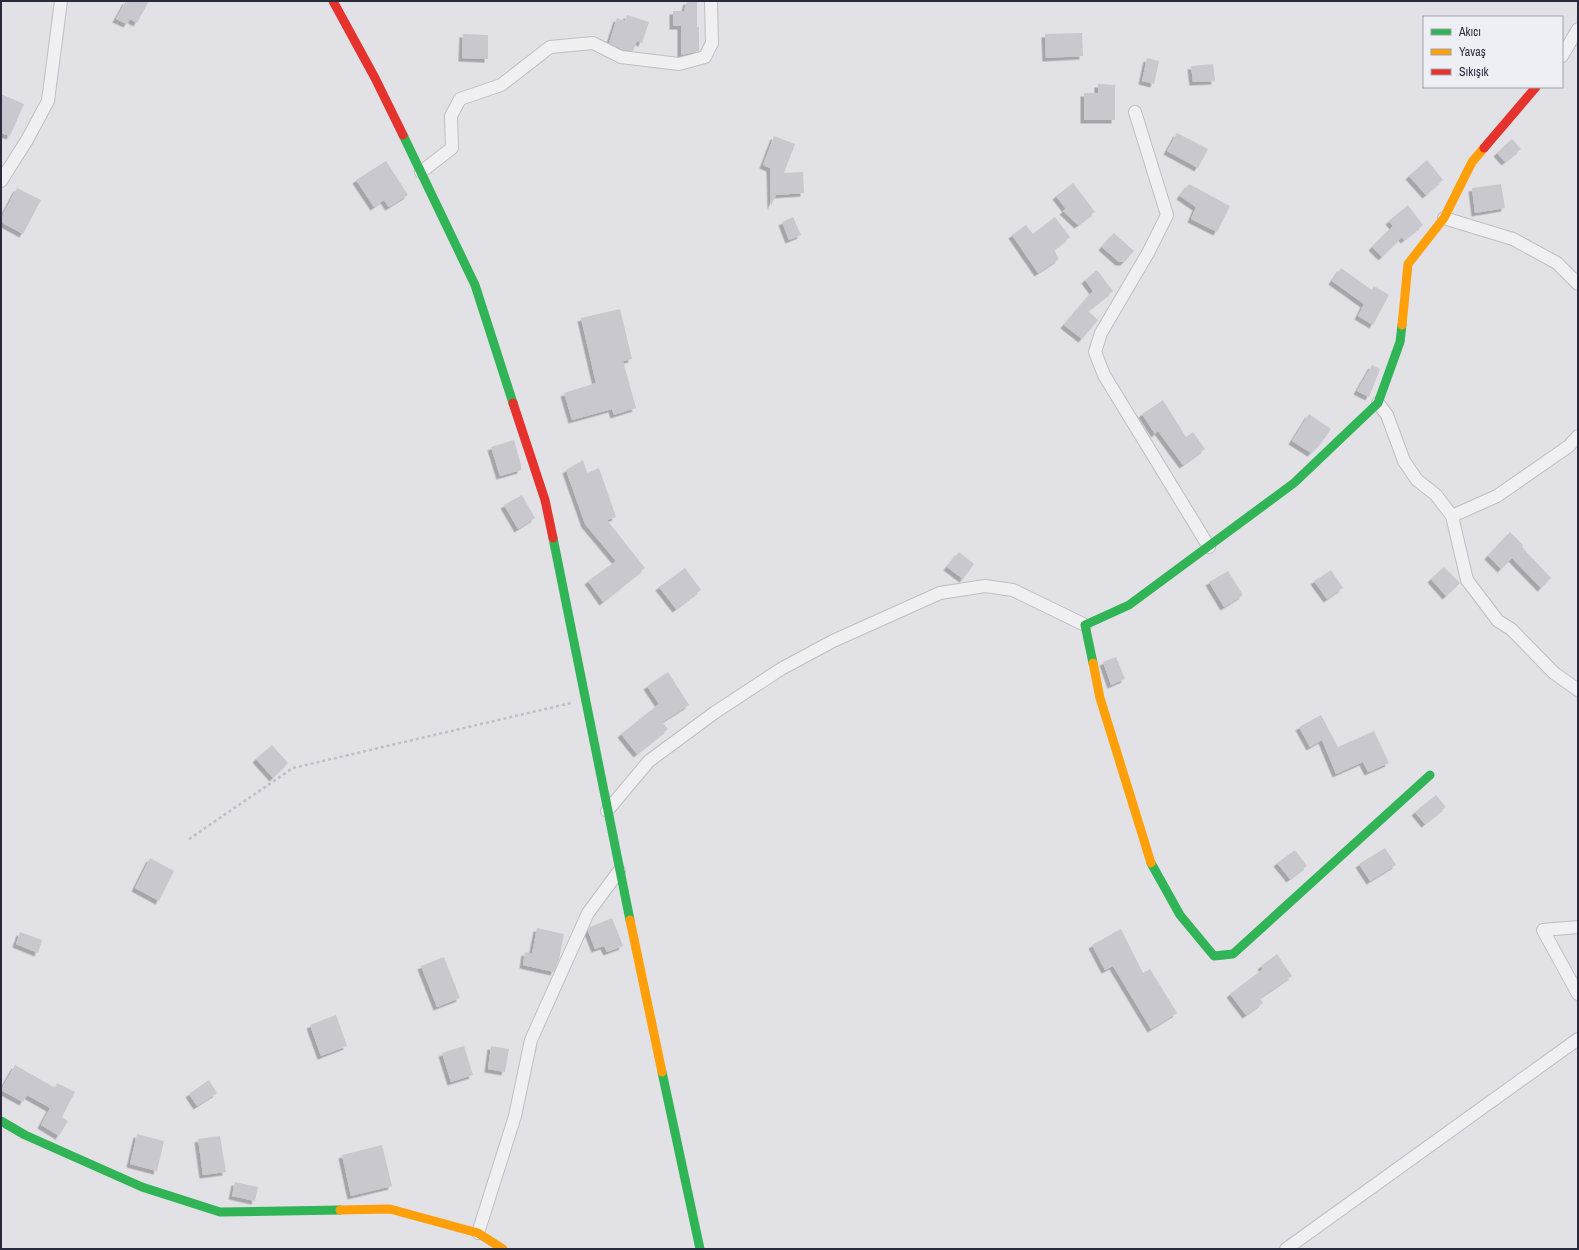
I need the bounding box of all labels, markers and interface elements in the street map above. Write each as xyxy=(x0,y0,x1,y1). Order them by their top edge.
legend xyxy=(1423,16,1563,88)
text: Akıcı xyxy=(1458,24,1481,40)
text: Yavaş xyxy=(1459,44,1486,60)
text: Sıkışık xyxy=(1459,64,1489,80)

